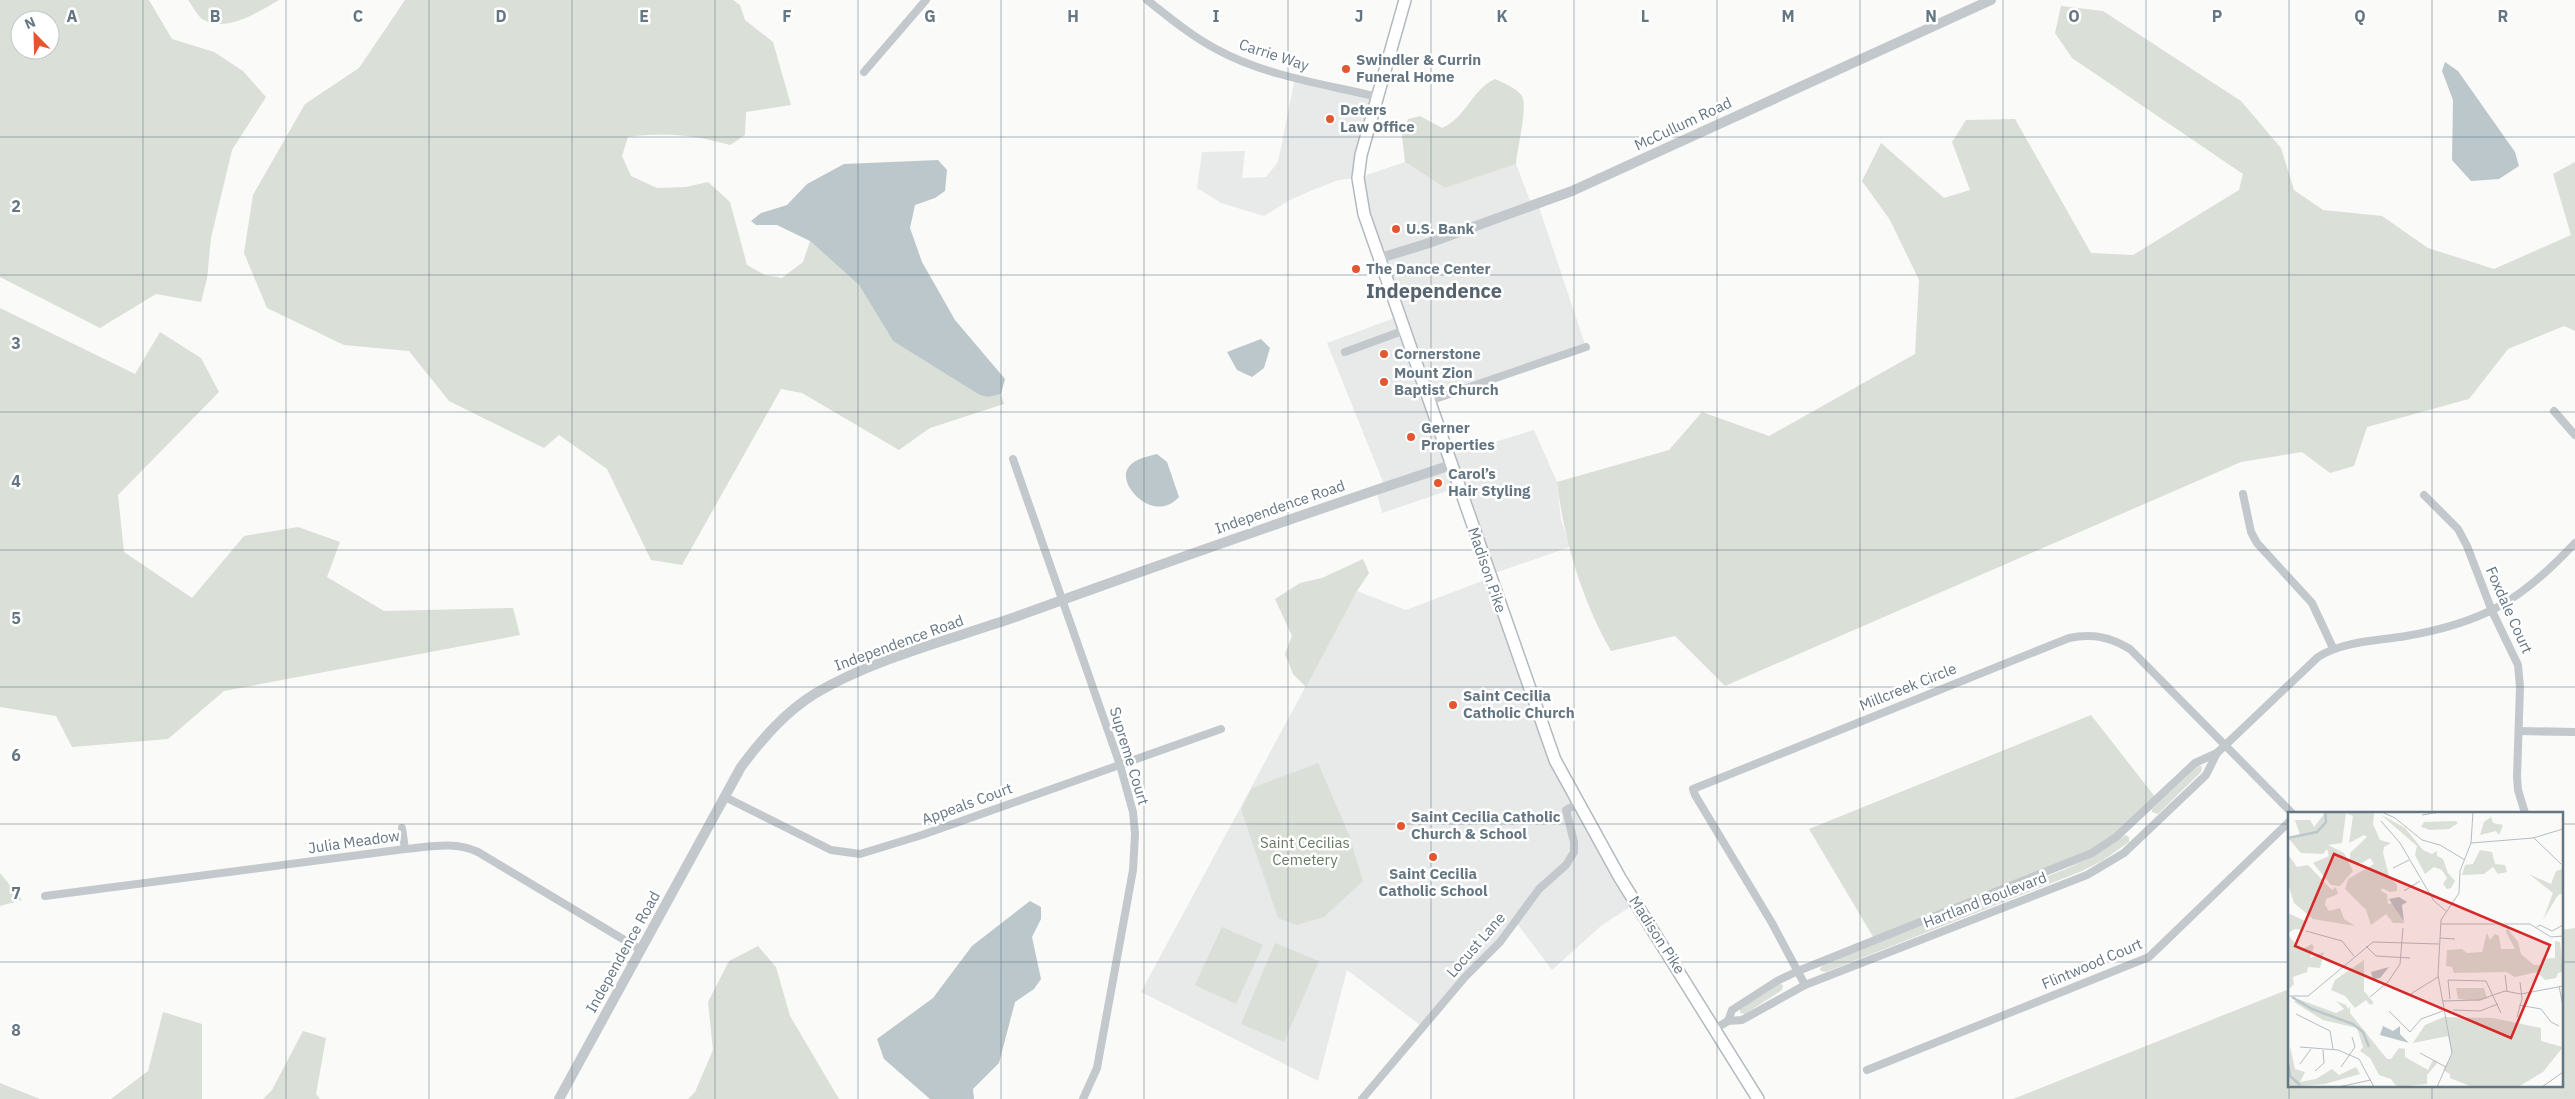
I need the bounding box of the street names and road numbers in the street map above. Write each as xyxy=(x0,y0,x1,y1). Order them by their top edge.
street label: Carrie Way xyxy=(1237,34,1312,75)
street label: McCullum Road xyxy=(1631,93,1735,154)
street label: Independence Road xyxy=(1212,475,1347,538)
street label: Madison Pike xyxy=(1464,525,1511,615)
street label: Foxdale Court xyxy=(2482,563,2537,656)
street label: Independence Road xyxy=(832,610,966,675)
street label: Millcreek Circle xyxy=(1856,658,1959,715)
street label: Supreme Court xyxy=(1106,705,1153,807)
street label: Appeals Court xyxy=(919,778,1015,829)
street label: Julia Meadow xyxy=(307,826,402,857)
street label: Hartland Boulevard xyxy=(1920,867,2049,932)
street label: Independence Road xyxy=(581,888,664,1016)
street label: Madison Pike xyxy=(1625,892,1690,977)
street label: Locust Lane xyxy=(1442,908,1509,981)
street label: Flintwood Court xyxy=(2039,934,2145,993)

